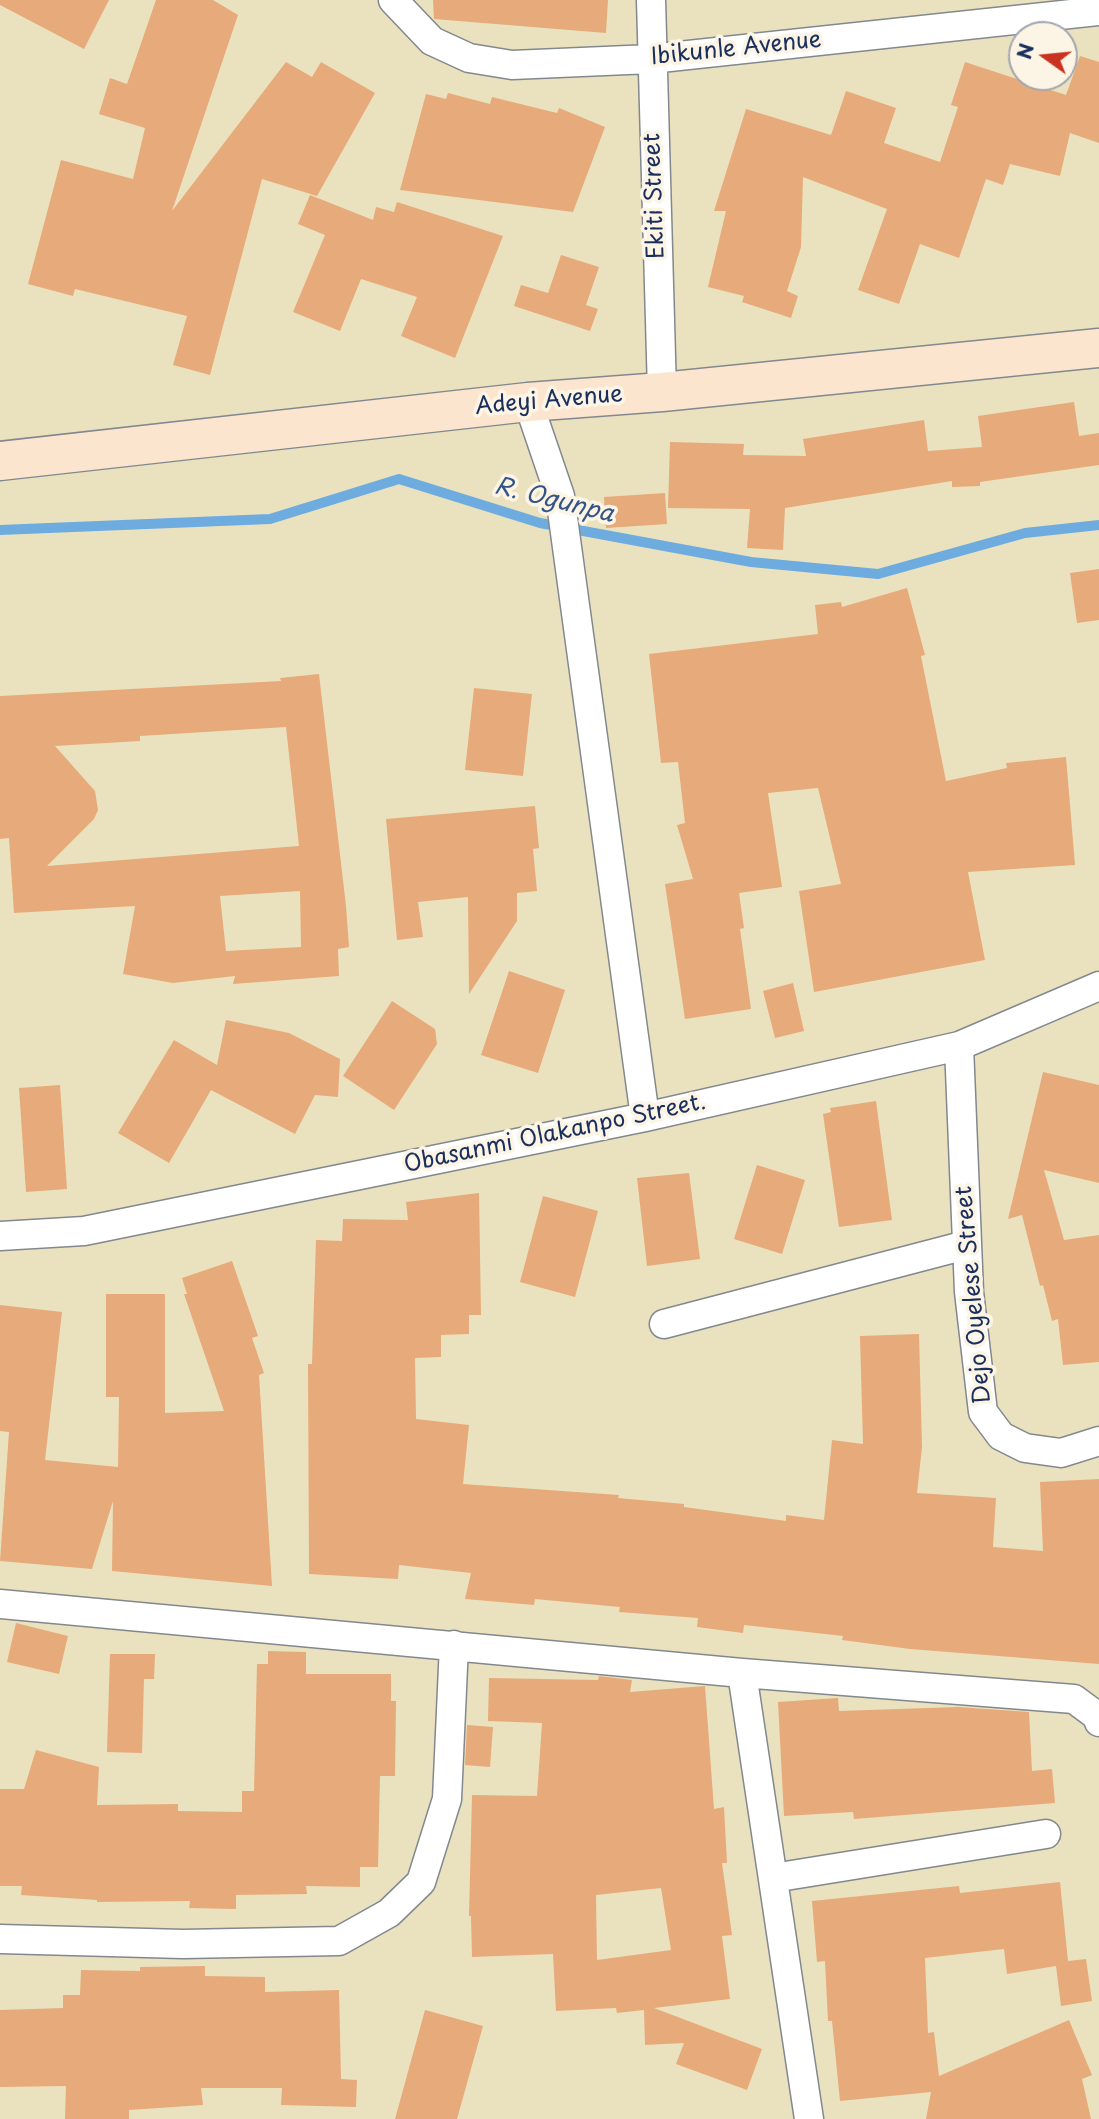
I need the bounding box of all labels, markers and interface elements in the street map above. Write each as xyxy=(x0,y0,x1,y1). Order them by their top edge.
north arrow xyxy=(1008,21,1078,91)
street label: Ibikunle Avenue xyxy=(649,26,823,72)
text: N xyxy=(1009,40,1040,62)
street label: Ekiti Street xyxy=(639,133,671,259)
street label: Adeyi Avenue xyxy=(474,381,624,421)
water label: R. Ogunpa xyxy=(491,472,617,530)
street label: Obasanmi Olakanpo Street. xyxy=(402,1089,708,1179)
street label: Dejo Oyelese Street xyxy=(951,1185,997,1405)

